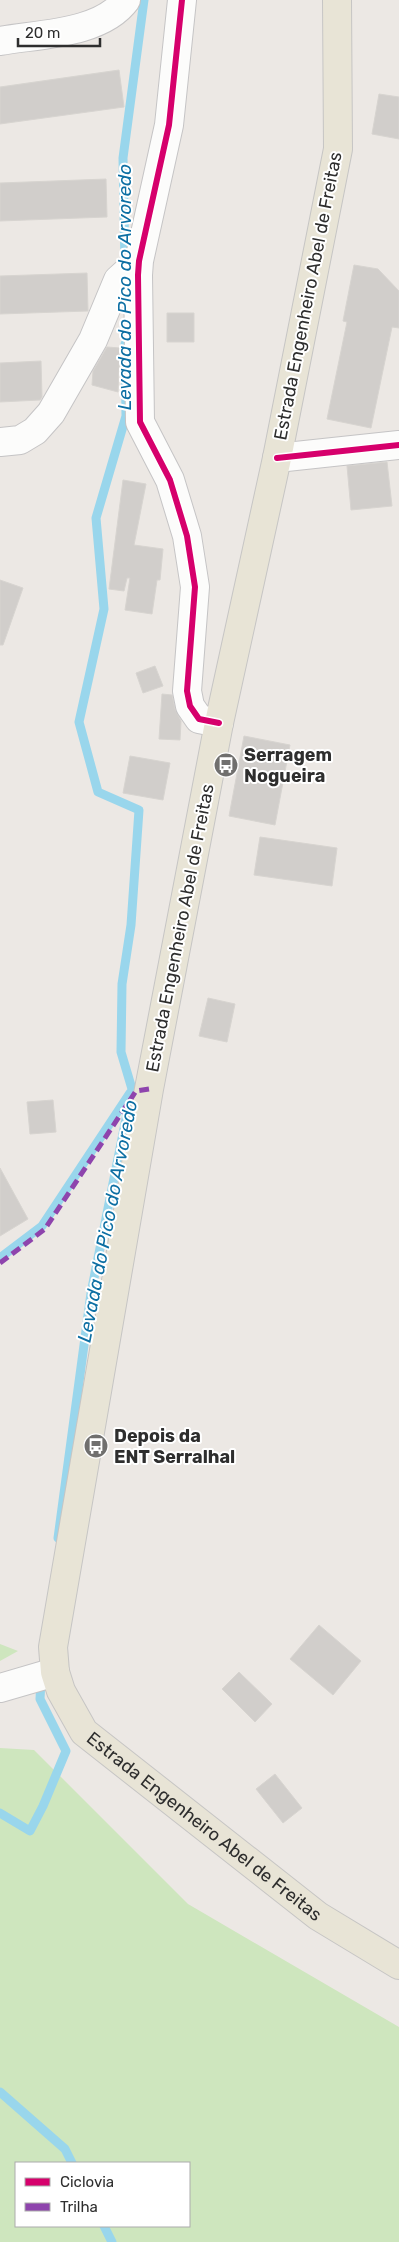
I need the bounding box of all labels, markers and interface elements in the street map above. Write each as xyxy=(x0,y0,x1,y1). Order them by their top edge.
scale bar xyxy=(18,15,100,47)
text: 20 m xyxy=(25,24,60,42)
street label: Estrada Engenheiro Abel de Freitas xyxy=(269,150,347,442)
water label: Levada do Pico do Arvoredo xyxy=(113,164,136,410)
place label: Serragem Nogueira xyxy=(244,744,332,787)
bus stop icon: Serragem Nogueira xyxy=(213,752,239,778)
street label: Estrada Engenheiro Abel de Freitas xyxy=(141,782,219,1074)
water label: Levada do Pico do Arvoredo xyxy=(73,1098,142,1344)
place label: Depois da ENT Serralhal xyxy=(114,1425,235,1468)
bus stop icon: Depois da ENT Serralhal xyxy=(83,1433,109,1459)
street label: Estrada Engenheiro Abel de Freitas xyxy=(82,1727,326,1926)
legend xyxy=(15,2162,190,2227)
text: Ciclovia xyxy=(60,2173,114,2191)
text: Trilha xyxy=(60,2198,98,2216)

